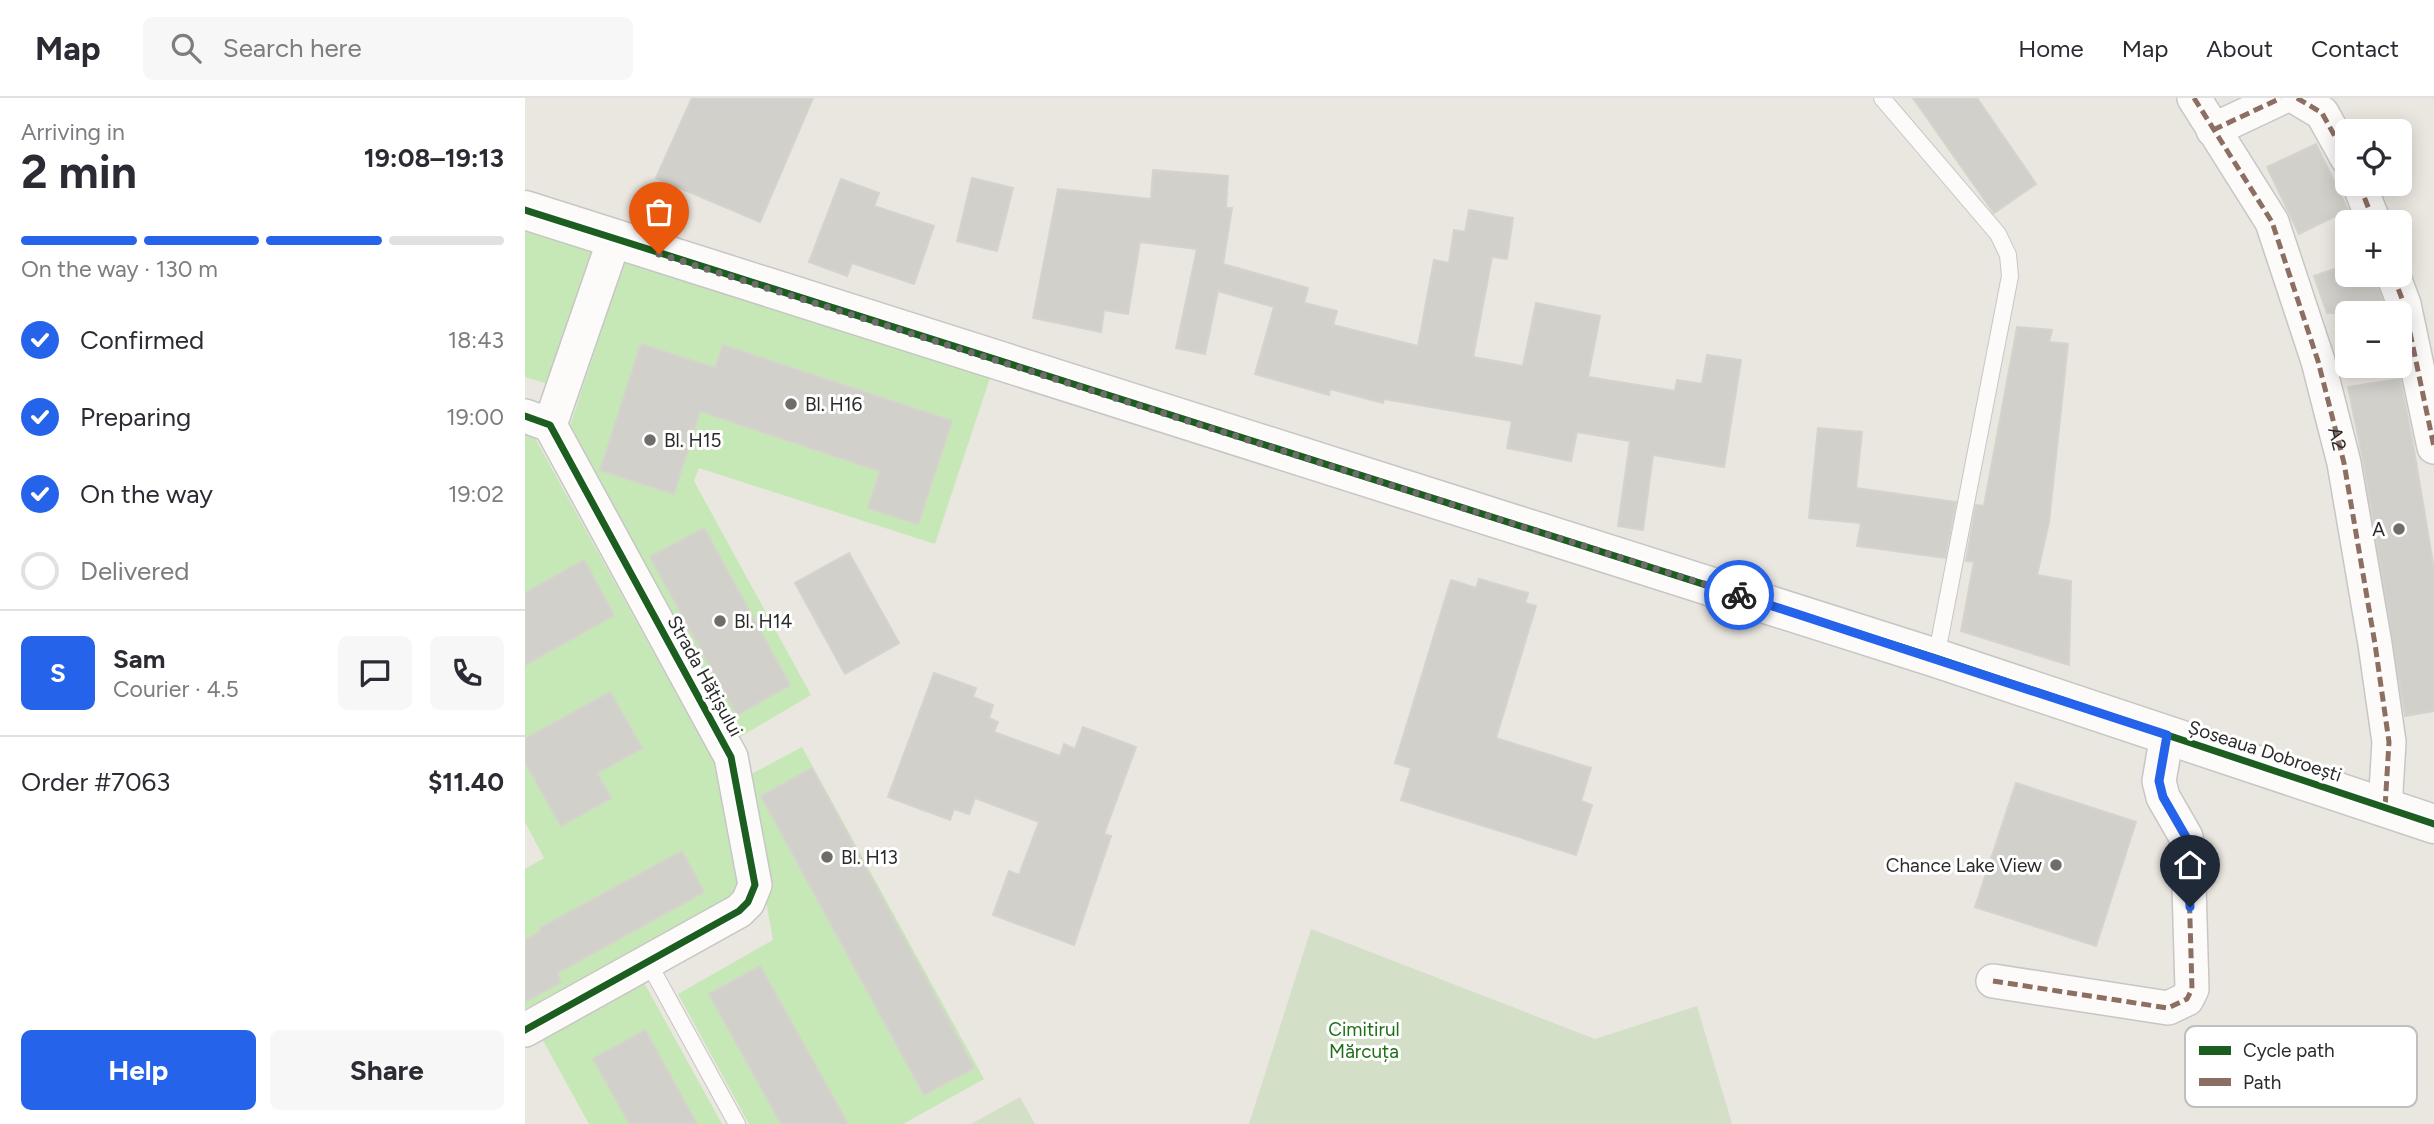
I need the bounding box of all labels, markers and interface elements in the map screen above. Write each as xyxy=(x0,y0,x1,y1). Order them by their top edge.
search box xyxy=(143,17,633,80)
text: Map xyxy=(35,29,101,68)
icon: search xyxy=(167,29,205,67)
text: Search here xyxy=(223,32,362,64)
text: Home xyxy=(2018,34,2084,63)
text: Map xyxy=(2122,34,2168,63)
text: About xyxy=(2206,34,2273,63)
text: Contact xyxy=(2311,34,2399,63)
text: Arriving in xyxy=(21,118,125,146)
map controls xyxy=(2335,119,2412,378)
button: locate xyxy=(2335,119,2412,196)
text: 19:08–19:13 xyxy=(364,142,504,174)
text: 2 min xyxy=(21,144,137,200)
pin xyxy=(629,182,689,254)
icon: bag xyxy=(640,193,678,231)
button: + xyxy=(2335,210,2412,287)
text: On the way · 130 m xyxy=(21,255,218,283)
button: − xyxy=(2335,301,2412,378)
icon: check xyxy=(21,321,59,359)
text: Confirmed xyxy=(80,324,204,356)
text: 18:43 xyxy=(448,326,504,354)
place label: Bl. H16 xyxy=(805,393,863,416)
marker: Bl. H16 xyxy=(783,396,799,412)
icon: check xyxy=(21,398,59,436)
text: Preparing xyxy=(80,401,191,433)
text: 19:00 xyxy=(446,403,504,431)
street label: A2 xyxy=(2324,424,2352,453)
place label: Bl. H15 xyxy=(664,429,722,452)
marker: Bl. H15 xyxy=(642,432,658,448)
icon: check xyxy=(21,475,59,513)
text: On the way xyxy=(80,478,213,510)
text: 19:02 xyxy=(448,480,504,508)
place label: A xyxy=(2372,518,2385,541)
marker: A xyxy=(2391,521,2407,537)
text: Delivered xyxy=(80,555,189,587)
courier xyxy=(1704,560,1774,630)
icon: bike xyxy=(1720,576,1758,614)
place label: Bl. H14 xyxy=(734,610,793,633)
street label: Strada Hățișului xyxy=(662,612,748,740)
marker: Bl. H14 xyxy=(712,613,728,629)
button: chat xyxy=(338,636,412,710)
button: phone xyxy=(430,636,504,710)
text: Sam xyxy=(113,643,165,675)
text: S xyxy=(50,657,66,689)
text: Courier · 4.5 xyxy=(113,675,239,703)
street label: Șoseaua Dobroești xyxy=(2185,715,2345,787)
text: Order #7063 xyxy=(21,766,170,798)
text: $11.40 xyxy=(428,766,504,798)
pin xyxy=(2160,835,2220,907)
place label: Bl. H13 xyxy=(841,846,898,869)
icon: home xyxy=(2171,846,2209,884)
marker: Bl. H13 xyxy=(819,849,835,865)
place label: Chance Lake View xyxy=(1886,854,2042,877)
marker: Chance Lake View xyxy=(2048,857,2064,873)
park label: Cimitirul Mărcuța xyxy=(1328,1018,1400,1063)
legend xyxy=(2185,1026,2417,1107)
button: Help xyxy=(21,1030,256,1110)
button: Share xyxy=(270,1030,504,1110)
text: Cycle path xyxy=(2243,1039,2335,1062)
text: Path xyxy=(2243,1071,2281,1094)

